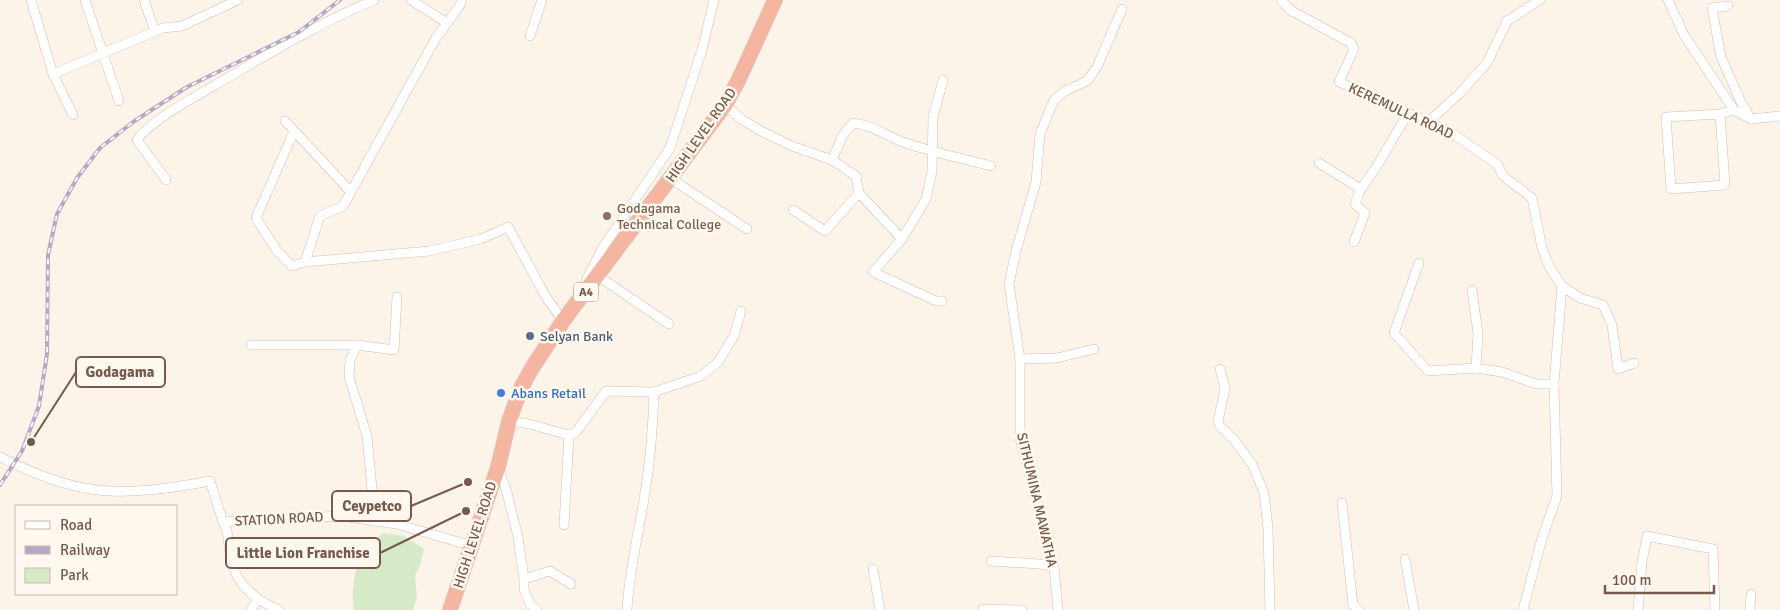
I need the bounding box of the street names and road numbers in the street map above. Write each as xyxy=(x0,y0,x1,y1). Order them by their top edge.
street label: KEREMULLA ROAD xyxy=(1346,79,1456,143)
street label: HIGH LEVEL ROAD xyxy=(662,85,740,185)
road number: A4 xyxy=(574,282,598,302)
street label: SITHUMINA MAWATHA xyxy=(1013,431,1061,569)
street label: HIGH LEVEL ROAD xyxy=(450,479,500,591)
street label: STATION ROAD xyxy=(234,508,324,530)

